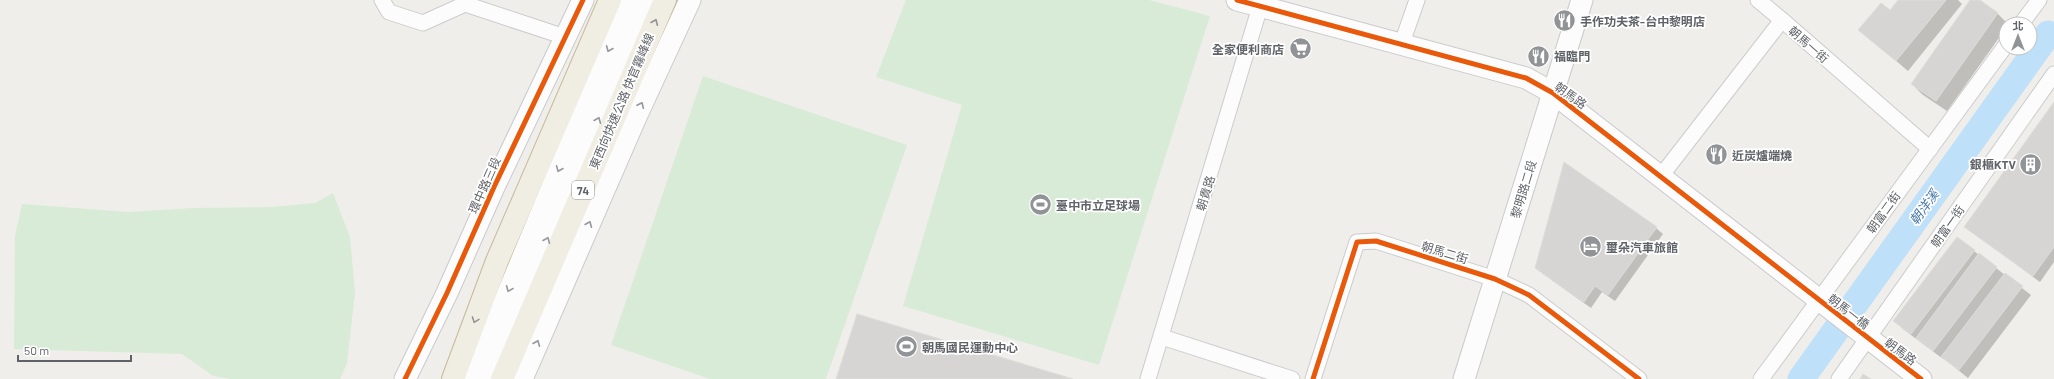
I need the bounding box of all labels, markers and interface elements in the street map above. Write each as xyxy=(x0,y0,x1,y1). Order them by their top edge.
restaurant icon: 手作功夫茶-台中黎明店 xyxy=(1552,8,1578,34)
place label: 手作功夫茶-台中黎明店 xyxy=(1580,14,1705,28)
north arrow xyxy=(1998,16,2038,56)
one-way arrow xyxy=(651,18,659,25)
text: 北 xyxy=(2013,19,2024,32)
street label: 朝馬一街 xyxy=(1786,23,1832,65)
street label: 東西向快速公路 快官霧峰線 xyxy=(586,31,656,171)
supermarket icon: 全家便利商店 xyxy=(1287,36,1313,62)
place label: 全家便利商店 xyxy=(1212,42,1284,56)
restaurant icon: 福臨門 xyxy=(1525,43,1551,69)
one-way arrow xyxy=(606,45,614,52)
place label: 福臨門 xyxy=(1554,49,1590,63)
street label: 朝馬路 xyxy=(1552,79,1590,111)
one-way arrow xyxy=(636,102,644,109)
one-way arrow xyxy=(593,117,601,124)
restaurant icon: 近炭爐端燒 xyxy=(1704,142,1730,168)
place label: 近炭爐端燒 xyxy=(1732,148,1792,162)
building icon: 銀櫃KTV xyxy=(2018,151,2044,177)
street label: 環中路三段 xyxy=(465,155,503,215)
place label: 銀櫃KTV xyxy=(1970,157,2017,171)
street label: 黎明路二段 xyxy=(1508,158,1538,220)
one-way arrow xyxy=(556,165,564,172)
street label: 朝貴路 xyxy=(1193,174,1217,212)
road number: 74 xyxy=(572,181,594,199)
water label: 朝洋溪 xyxy=(1906,185,1943,227)
street label: 朝富二街 xyxy=(1863,188,1903,236)
sports icon: 臺中市立足球場 xyxy=(1028,192,1054,218)
place label: 臺中市立足球場 xyxy=(1056,198,1140,212)
street label: 朝富一街 xyxy=(1927,202,1967,250)
one-way arrow xyxy=(584,221,592,228)
hotel icon: 璽朵汽車旅館 xyxy=(1578,234,1604,260)
one-way arrow xyxy=(542,237,550,244)
street label: 朝馬二街 xyxy=(1420,238,1470,266)
place label: 璽朵汽車旅館 xyxy=(1606,240,1678,254)
one-way arrow xyxy=(506,285,514,292)
street label: 朝馬一橋 xyxy=(1826,291,1872,331)
one-way arrow xyxy=(472,316,480,323)
sports icon: 朝馬國民運動中心 xyxy=(893,334,919,360)
street label: 朝馬路 xyxy=(1882,335,1920,367)
scale bar xyxy=(18,337,131,363)
one-way arrow xyxy=(532,340,540,348)
place label: 朝馬國民運動中心 xyxy=(922,340,1018,354)
text: 50 m xyxy=(24,343,49,357)

